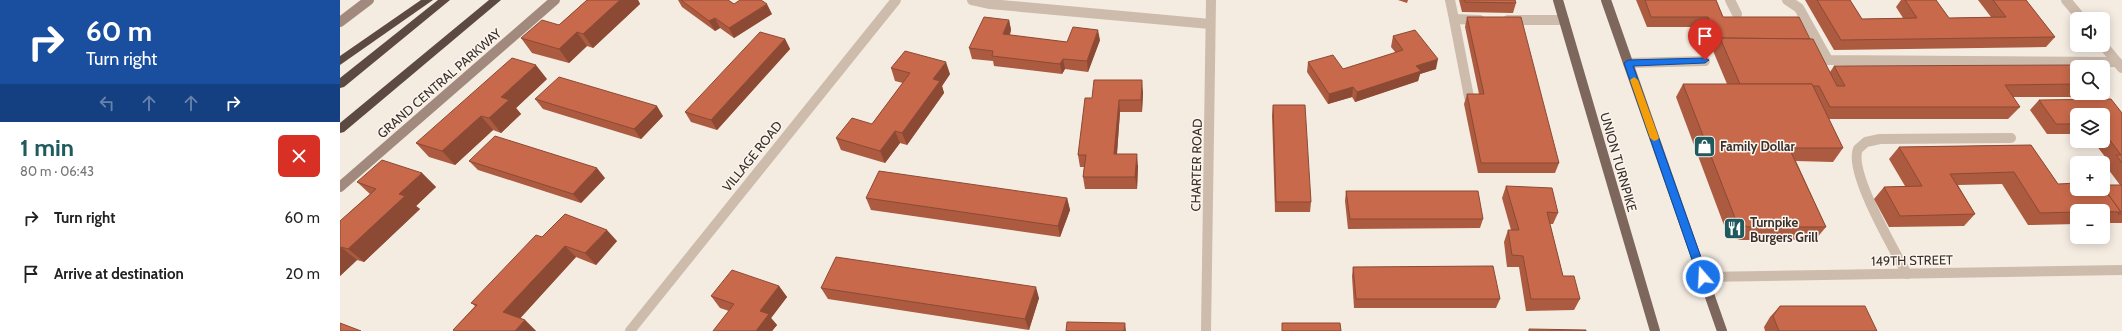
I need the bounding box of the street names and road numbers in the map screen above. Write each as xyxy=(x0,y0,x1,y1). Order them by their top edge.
street label: GRAND CENTRAL PARKWAY xyxy=(374,24,505,141)
street label: UNION TURNPIKE xyxy=(1597,110,1641,214)
street label: VILLAGE ROAD xyxy=(719,117,785,195)
street label: CHARTER ROAD xyxy=(1187,118,1205,212)
street label: 149TH STREET xyxy=(1871,251,1953,269)

